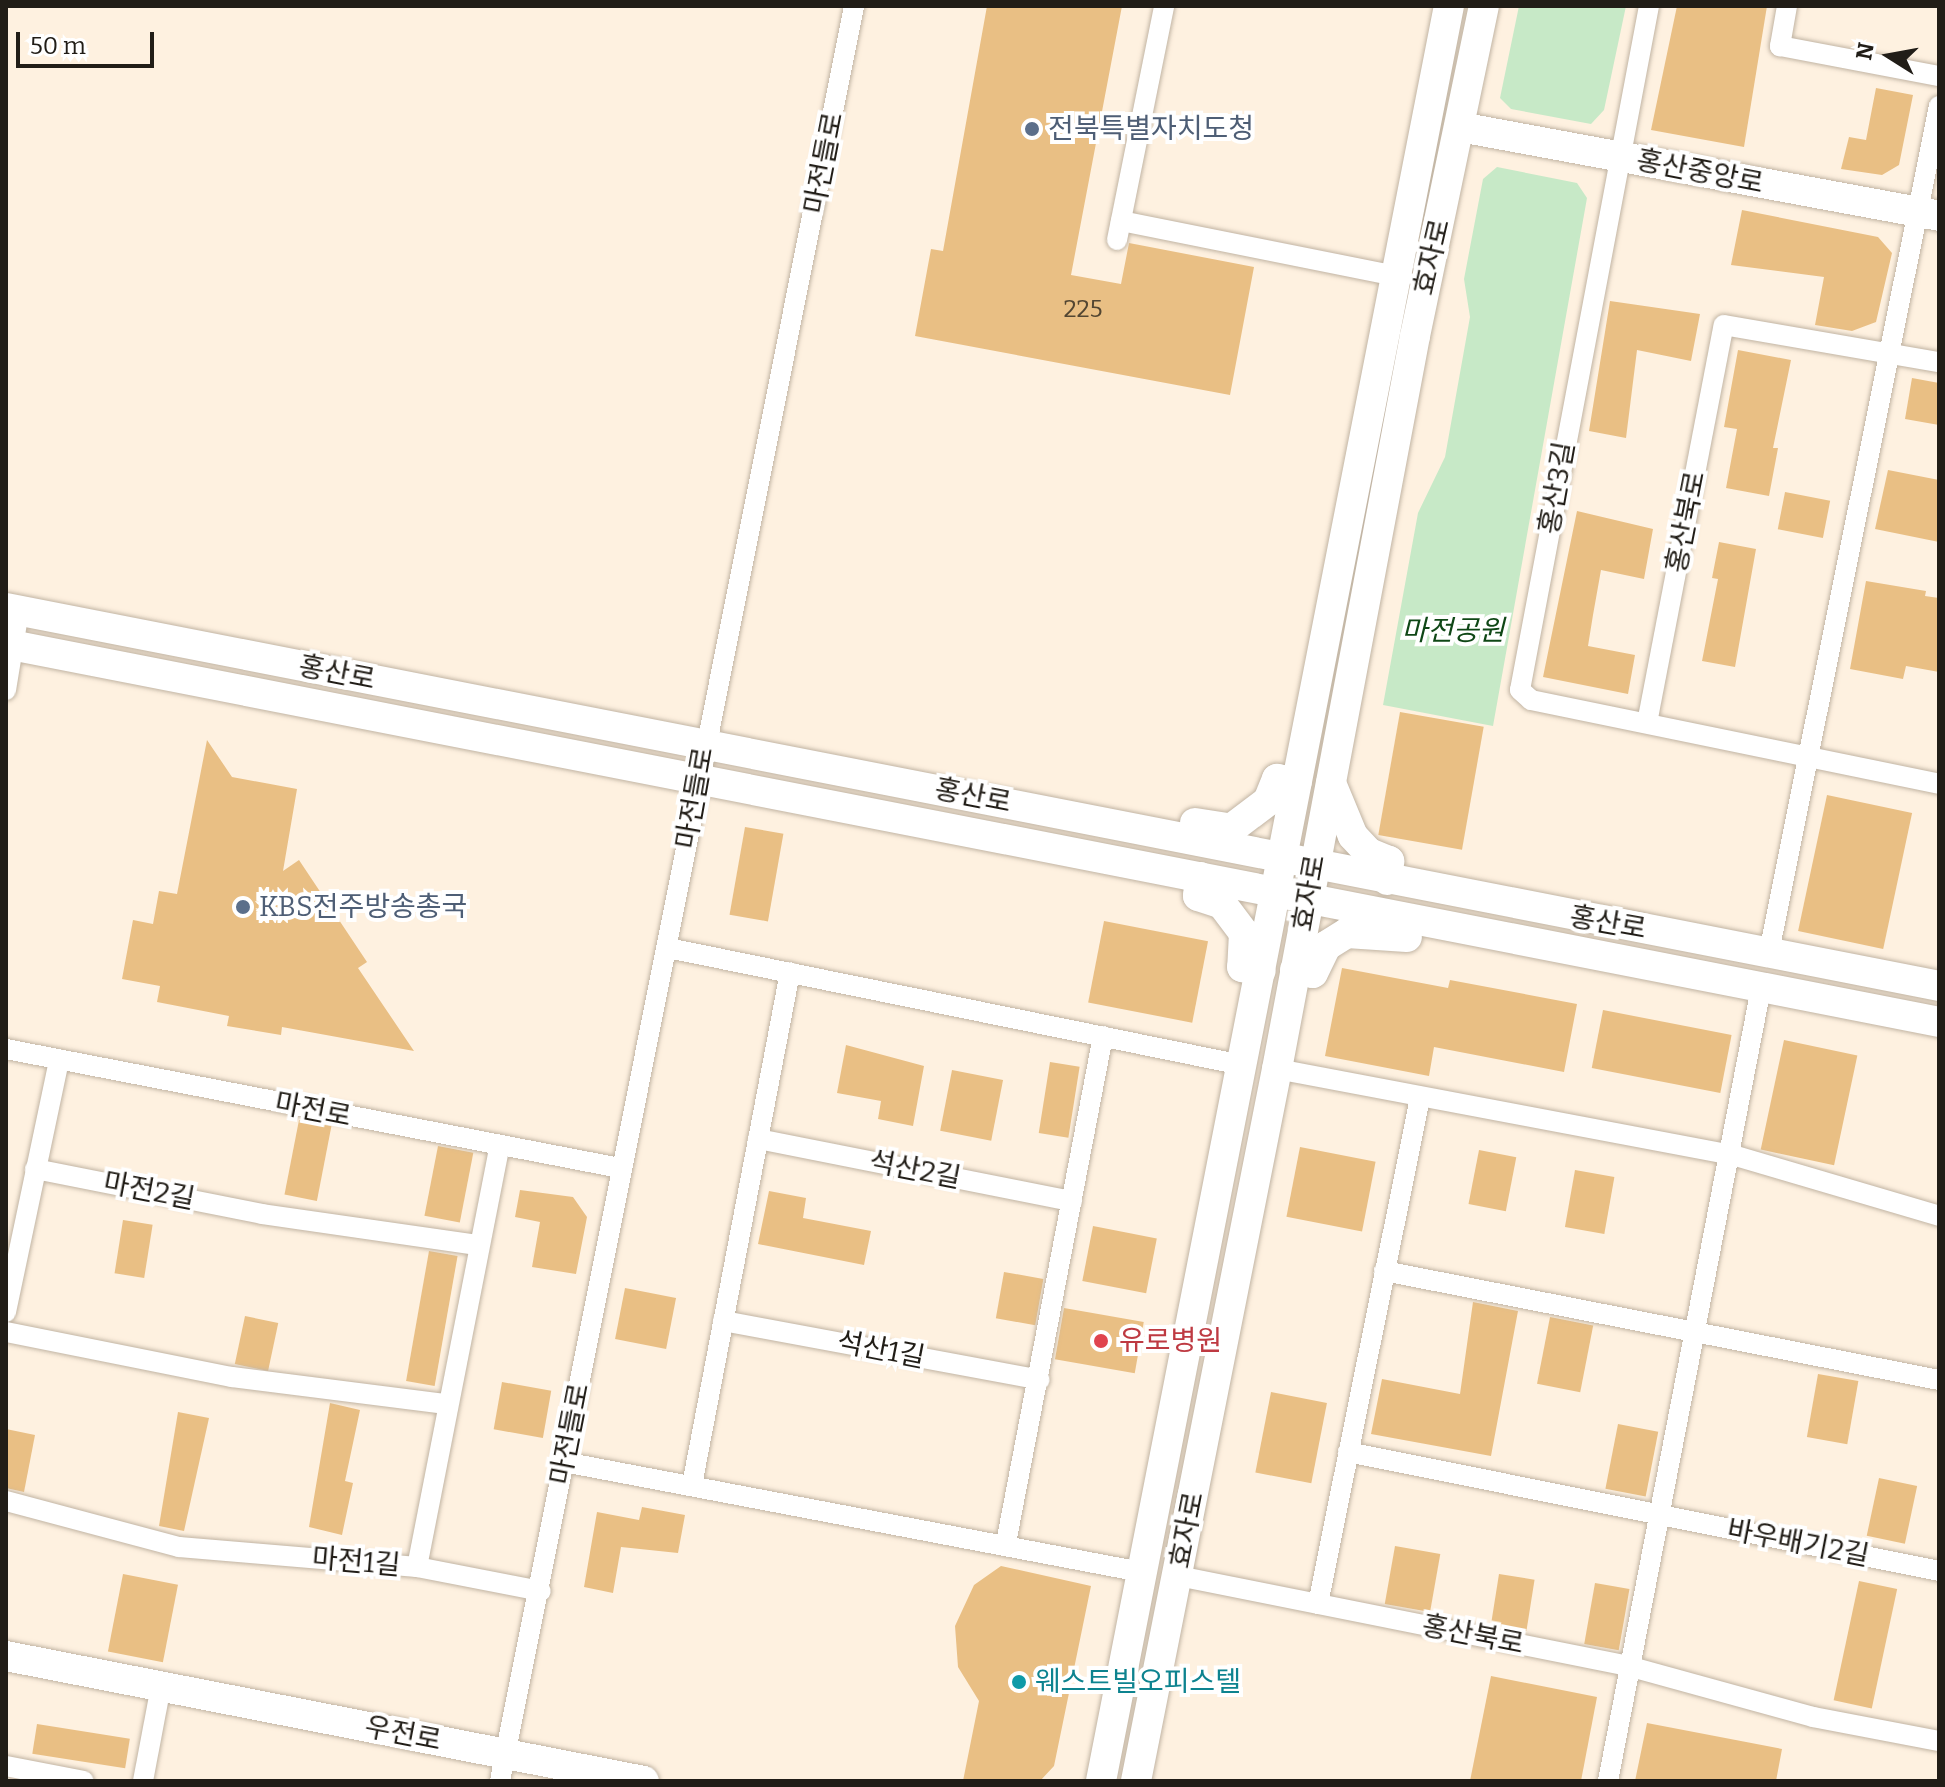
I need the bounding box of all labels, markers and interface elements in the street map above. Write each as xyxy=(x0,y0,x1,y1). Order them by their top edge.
scale bar xyxy=(20,16,158,66)
north arrow xyxy=(1849,16,1929,96)
text: 50 m xyxy=(30,32,86,60)
text: N xyxy=(1850,40,1880,62)
street label: 마전들로 xyxy=(798,109,850,217)
place label: 전북특별자치도청 xyxy=(1048,112,1254,146)
marker: 전북특별자치도청 xyxy=(1023,120,1041,138)
street label: 홍산중앙로 xyxy=(1634,143,1766,201)
street label: 효자로 xyxy=(1407,216,1457,298)
house number: 225 xyxy=(1064,296,1102,324)
street label: 홍산3길 xyxy=(1532,439,1582,537)
street label: 홍산북로 xyxy=(1660,468,1712,576)
park label: 마전공원 xyxy=(1401,614,1505,648)
street label: 홍산로 xyxy=(296,649,378,697)
street label: 마전들로 xyxy=(670,744,720,852)
street label: 홍산로 xyxy=(932,772,1014,820)
street label: 효자로 xyxy=(1286,852,1332,934)
place label: KBS전주방송총국 xyxy=(259,890,467,924)
marker: KBS전주방송총국 xyxy=(234,898,252,916)
street label: 홍산로 xyxy=(1567,900,1649,946)
street label: 마전로 xyxy=(272,1086,354,1134)
street label: 석산2길 xyxy=(866,1145,964,1195)
street label: 마전2길 xyxy=(100,1166,198,1216)
place label: 유로병원 xyxy=(1119,1324,1222,1358)
street label: 석산1길 xyxy=(834,1325,928,1375)
marker: 유로병원 xyxy=(1090,1330,1112,1352)
street label: 마전들로 xyxy=(544,1380,596,1488)
street label: 효자로 xyxy=(1163,1489,1211,1571)
street label: 바우배기2길 xyxy=(1724,1513,1872,1573)
street label: 마전1길 xyxy=(310,1541,402,1583)
street label: 홍산북로 xyxy=(1419,1609,1527,1661)
place label: 웨스트빌오피스텔 xyxy=(1035,1665,1241,1699)
marker: 웨스트빌오피스텔 xyxy=(1010,1673,1028,1691)
street label: 우전로 xyxy=(362,1710,444,1758)

